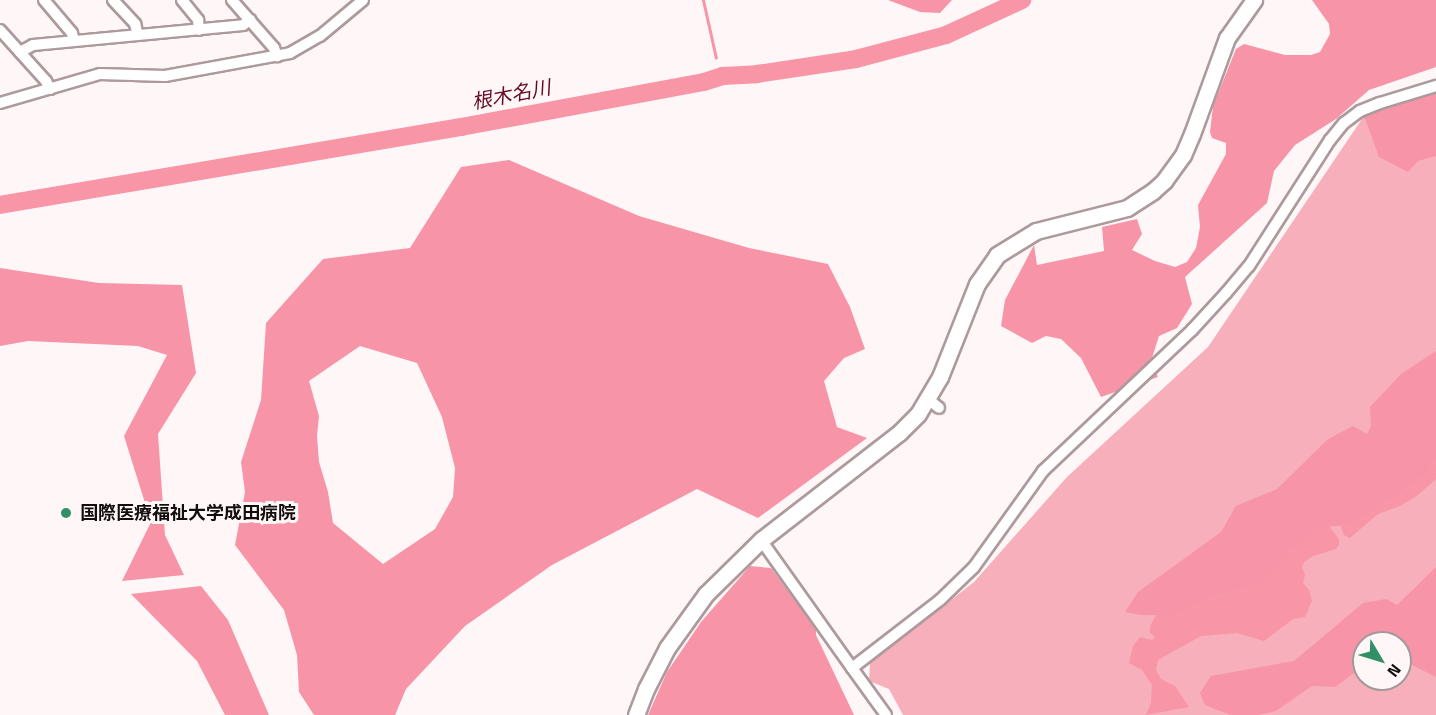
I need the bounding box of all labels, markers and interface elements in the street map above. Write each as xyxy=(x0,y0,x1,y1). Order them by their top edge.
water label: 根木名川 xyxy=(469,75,553,113)
place label: 国際医療福祉大学成田病院 xyxy=(80,502,296,524)
marker: 国際医療福祉大学成田病院 xyxy=(57,504,75,522)
north arrow xyxy=(1352,631,1412,691)
text: N xyxy=(1382,659,1407,683)

